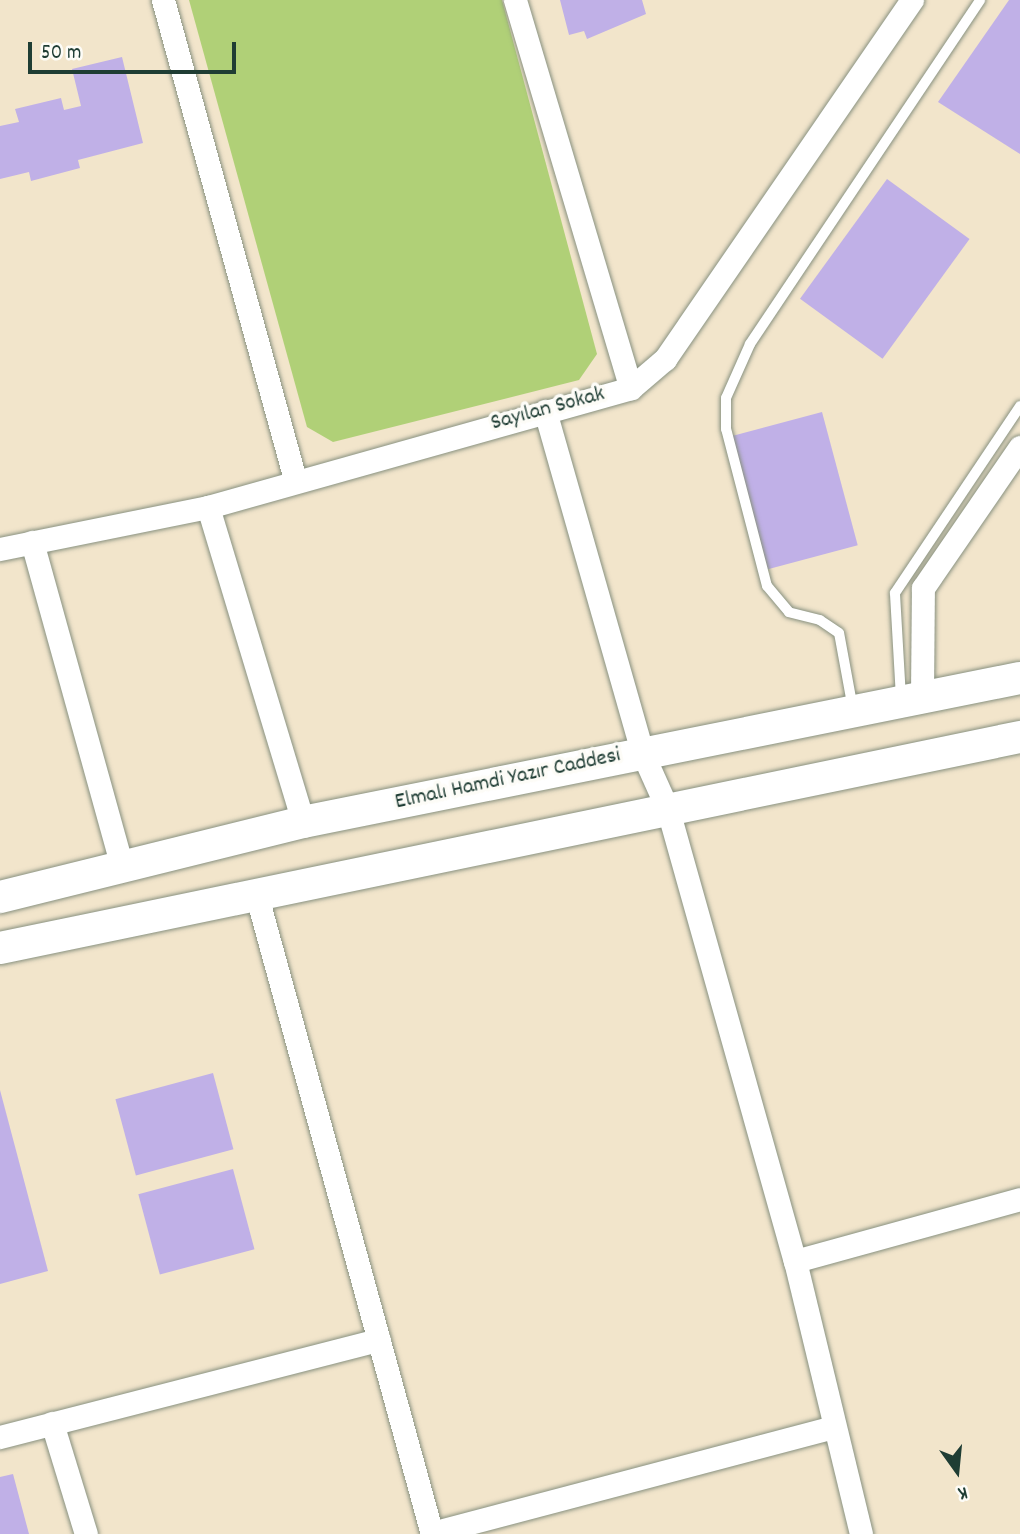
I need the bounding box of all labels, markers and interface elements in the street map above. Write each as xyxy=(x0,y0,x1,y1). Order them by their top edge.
scale bar xyxy=(32,28,240,72)
text: 50 m xyxy=(41,39,81,69)
street label: Sayılan Sokak xyxy=(488,382,608,438)
street label: Elmalı Hamdi Yazır Caddesi xyxy=(393,743,623,817)
north arrow xyxy=(922,1436,992,1506)
text: K xyxy=(955,1478,970,1506)

